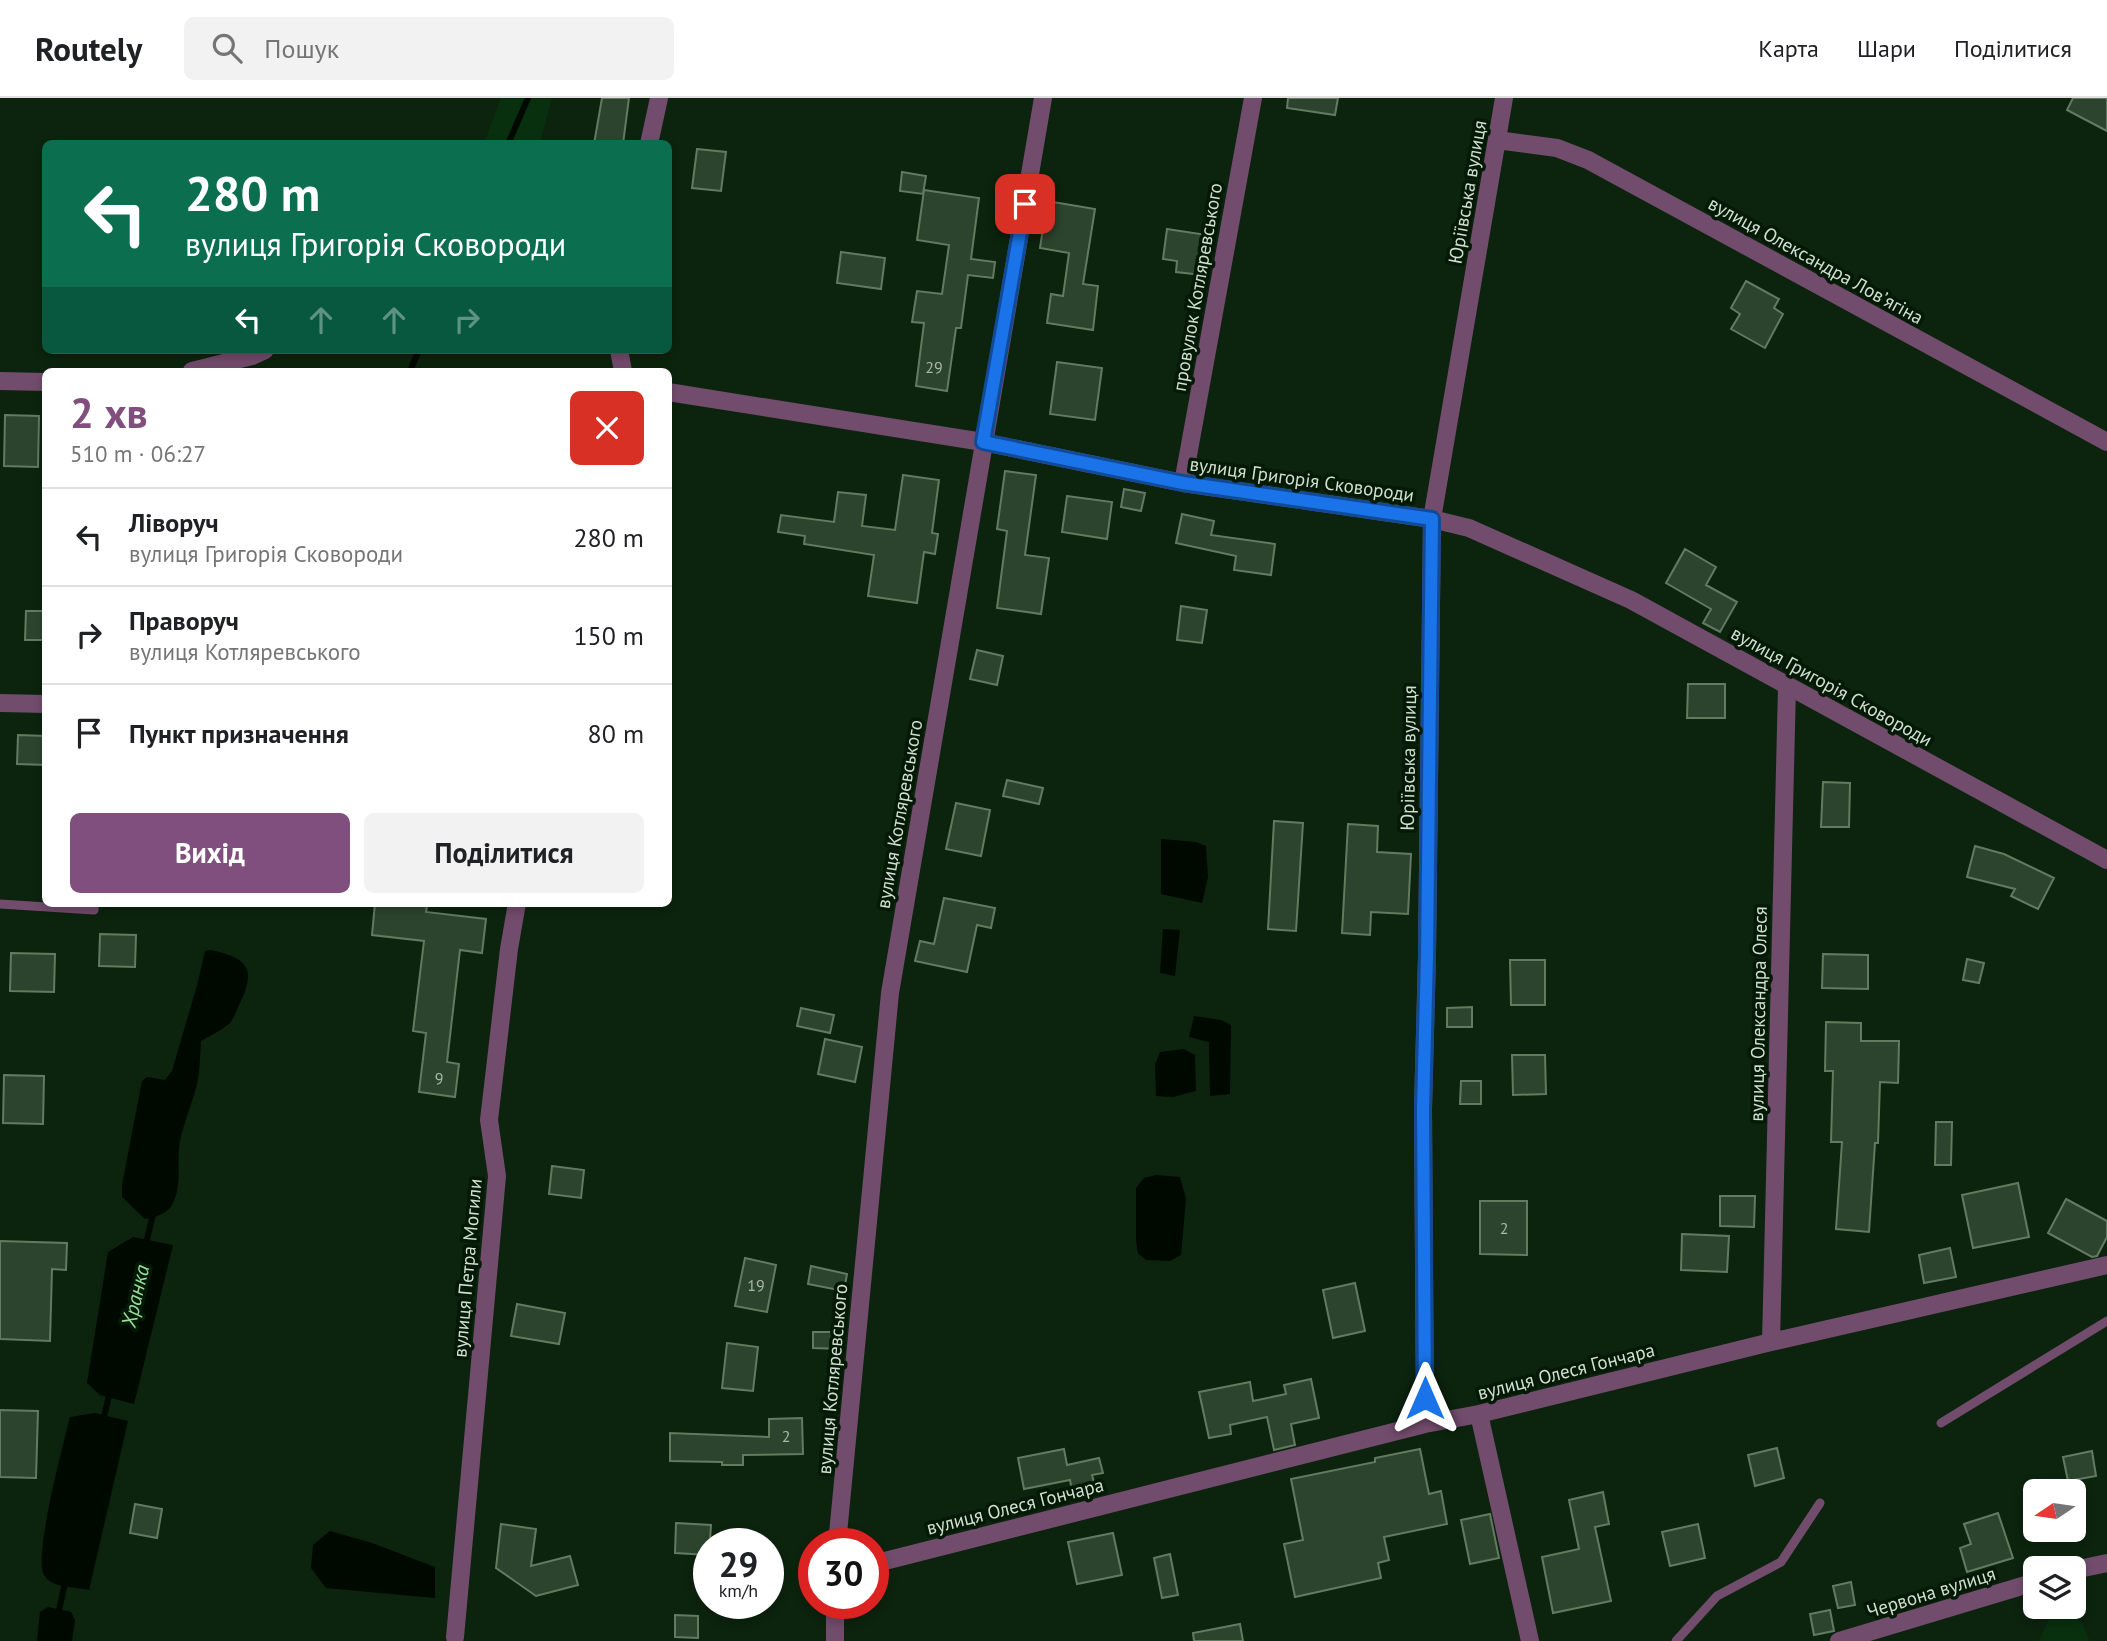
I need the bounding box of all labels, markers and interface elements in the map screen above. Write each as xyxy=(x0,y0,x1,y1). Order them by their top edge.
search box xyxy=(184,17,674,80)
text: Routely xyxy=(35,27,142,70)
icon: search xyxy=(208,29,246,67)
text: Пошук xyxy=(264,32,339,65)
text: Карта xyxy=(1758,33,1819,64)
text: Шари xyxy=(1857,33,1916,64)
text: Поділитися xyxy=(1954,33,2072,64)
street label: Юріївська вулиця xyxy=(1443,118,1491,266)
text: 280 m xyxy=(185,161,320,225)
icon: left xyxy=(70,168,161,259)
pin xyxy=(995,174,1055,234)
street label: провулок Котляревського xyxy=(1167,181,1227,393)
icon: arrive xyxy=(1006,185,1044,223)
street label: вулиця Олександра Ловʼягіна xyxy=(1704,191,1928,329)
text: вулиця Григорія Сковороди xyxy=(185,223,566,265)
icon: left xyxy=(229,301,267,339)
icon: ahead xyxy=(302,301,340,339)
icon: ahead xyxy=(375,301,413,339)
icon: right xyxy=(448,301,486,339)
house number: 29 xyxy=(925,357,943,377)
text: 2 хв xyxy=(70,385,148,440)
button: close xyxy=(570,391,644,465)
text: 510 m · 06:27 xyxy=(70,439,206,468)
street label: вулиця Григорія Сковороди xyxy=(1188,451,1416,507)
text: Ліворуч xyxy=(129,506,219,539)
icon: left xyxy=(70,518,108,556)
text: 280 m xyxy=(573,521,644,554)
text: вулиця Григорія Сковороди xyxy=(129,539,403,568)
text: Праворуч xyxy=(129,604,239,637)
icon: right xyxy=(70,616,108,654)
text: 150 m xyxy=(573,619,644,652)
street label: вулиця Григорія Сковороди xyxy=(1727,621,1937,751)
text: вулиця Котляревського xyxy=(129,637,361,666)
street label: Юріївська вулиця xyxy=(1395,685,1421,831)
icon: arrive xyxy=(70,714,108,752)
text: Пункт призначення xyxy=(129,717,349,750)
text: 80 m xyxy=(588,717,644,750)
street label: вулиця Котляревського xyxy=(871,718,927,910)
button: Вихід xyxy=(70,813,350,893)
button: Поділитися xyxy=(364,813,644,893)
street label: вулиця Олександра Олеся xyxy=(1744,906,1772,1122)
house number: 9 xyxy=(435,1068,443,1088)
street label: вулиця Петра Могили xyxy=(447,1178,487,1358)
house number: 2 xyxy=(1500,1218,1508,1238)
water label: Хранка xyxy=(114,1261,155,1331)
house number: 19 xyxy=(747,1275,765,1295)
street label: вулиця Котляревського xyxy=(812,1283,852,1475)
street label: вулиця Олеся Гончара xyxy=(1475,1337,1657,1405)
position arrow xyxy=(1388,1361,1462,1435)
house number: 2 xyxy=(782,1426,790,1446)
street label: вулиця Олеся Гончара xyxy=(924,1472,1106,1540)
north arrow xyxy=(2023,1479,2086,1542)
map controls xyxy=(2023,1479,2086,1619)
speed limit sign: 30 xyxy=(798,1528,889,1619)
text: 29 xyxy=(719,1541,758,1587)
button: layers xyxy=(2023,1556,2086,1619)
street label: Червона вулиця xyxy=(1864,1561,1998,1623)
text: km/h xyxy=(719,1579,758,1602)

